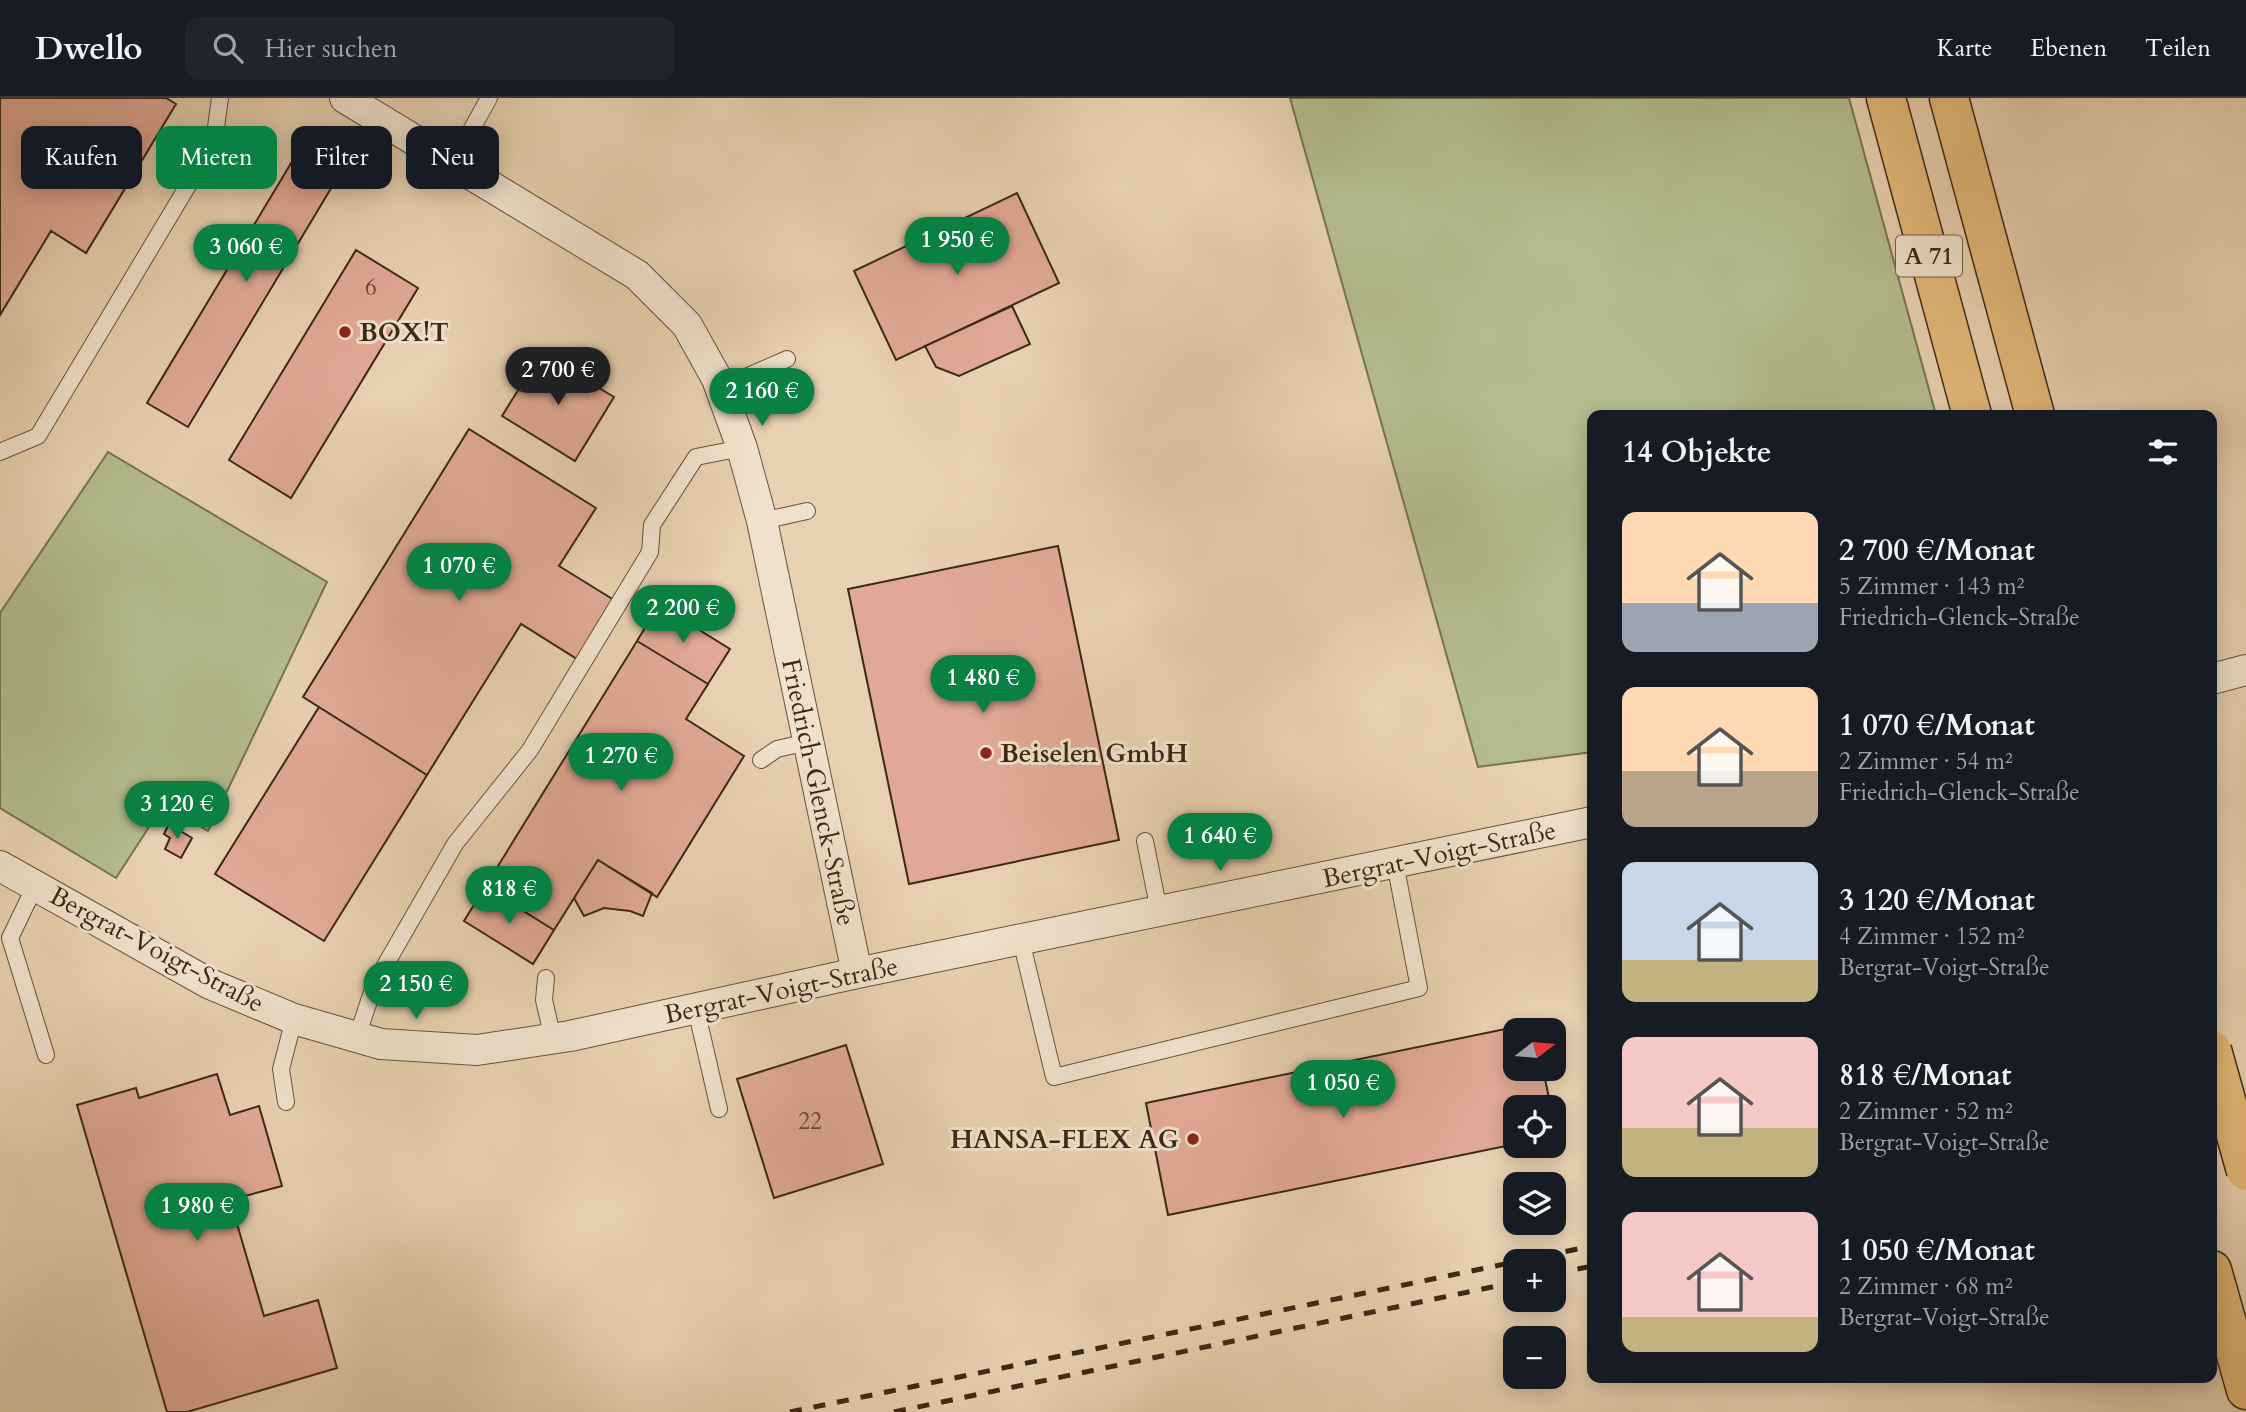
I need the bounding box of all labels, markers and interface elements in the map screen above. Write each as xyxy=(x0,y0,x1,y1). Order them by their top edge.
search box xyxy=(185,17,675,80)
text: Dwello xyxy=(35,26,143,71)
icon: search xyxy=(209,29,247,67)
text: Hier suchen xyxy=(265,31,398,66)
text: Karte xyxy=(1937,32,1992,65)
text: Ebenen xyxy=(2030,32,2107,65)
text: Teilen xyxy=(2145,32,2211,65)
chip: Kaufen xyxy=(21,126,142,189)
chip: Mieten xyxy=(156,126,277,189)
chip: Filter xyxy=(291,126,392,189)
chip: Neu xyxy=(406,126,499,189)
pin: 1 950 € xyxy=(892,218,1022,277)
text: 1 950 € xyxy=(920,224,994,255)
pin: 3 060 € xyxy=(181,225,311,284)
text: 3 060 € xyxy=(209,231,283,262)
road number: A 71 xyxy=(1896,236,1962,276)
house number: 6 xyxy=(365,272,377,303)
place label: BOX!T xyxy=(359,315,449,350)
marker: BOX!T xyxy=(337,324,353,340)
pin: 2 700 € xyxy=(493,348,623,407)
text: 2 700 € xyxy=(521,354,595,385)
pin: 2 160 € xyxy=(697,368,827,428)
text: 2 160 € xyxy=(725,375,799,406)
text: 14 Objekte xyxy=(1622,432,1772,473)
icon: filters xyxy=(2144,433,2182,471)
text: 2 700 €/Monat xyxy=(1839,530,2035,571)
icon: home xyxy=(1678,540,1762,624)
pin: 1 070 € xyxy=(394,544,524,603)
text: 1 070 € xyxy=(422,550,496,581)
text: 5 Zimmer · 143 m² xyxy=(1839,571,2024,602)
pin: 2 200 € xyxy=(618,586,748,645)
text: 2 200 € xyxy=(646,592,720,623)
text: Friedrich-Glenck-Straße xyxy=(1839,602,2080,633)
street label: Friedrich-Glenck-Straße xyxy=(773,655,864,929)
pin: 1 480 € xyxy=(918,656,1048,715)
text: 1 480 € xyxy=(946,662,1020,693)
text: 1 070 €/Monat xyxy=(1839,705,2035,746)
icon: home xyxy=(1678,715,1762,799)
pin: 1 270 € xyxy=(556,734,686,793)
place label: Beiselen GmbH xyxy=(1000,736,1188,771)
text: 1 270 € xyxy=(584,740,658,771)
marker: Beiselen GmbH xyxy=(978,745,994,761)
text: 2 Zimmer · 54 m² xyxy=(1839,746,2013,777)
text: Friedrich-Glenck-Straße xyxy=(1839,777,2080,808)
pin: 3 120 € xyxy=(112,782,242,841)
text: 3 120 € xyxy=(140,788,214,819)
street label: Bergrat-Voigt-Straße xyxy=(1319,813,1559,896)
pin: 1 640 € xyxy=(1155,814,1285,873)
text: 1 640 € xyxy=(1183,820,1257,851)
pin: 818 € xyxy=(460,866,558,926)
text: 818 € xyxy=(481,873,537,904)
street label: Bergrat-Voigt-Straße xyxy=(43,878,270,1021)
text: 3 120 €/Monat xyxy=(1839,880,2035,921)
icon: home xyxy=(1678,890,1762,974)
text: 4 Zimmer · 152 m² xyxy=(1839,921,2024,952)
street label: Bergrat-Voigt-Straße xyxy=(661,949,901,1032)
text: Bergrat-Voigt-Straße xyxy=(1839,952,2050,983)
pin: 2 150 € xyxy=(351,962,481,1021)
text: 2 150 € xyxy=(379,968,453,999)
north arrow xyxy=(1503,1018,1566,1082)
map controls xyxy=(1503,1018,1566,1389)
text: 818 €/Monat xyxy=(1839,1055,2011,1096)
pin: 1 050 € xyxy=(1278,1060,1408,1120)
icon: home xyxy=(1678,1065,1762,1149)
text: 1 050 € xyxy=(1306,1067,1380,1098)
button: locate xyxy=(1503,1095,1566,1158)
text: 2 Zimmer · 52 m² xyxy=(1839,1096,2013,1127)
house number: 22 xyxy=(798,1106,822,1137)
place label: HANSA-FLEX AG xyxy=(950,1122,1179,1157)
text: Bergrat-Voigt-Straße xyxy=(1839,1127,2050,1158)
marker: HANSA-FLEX AG xyxy=(1185,1131,1201,1147)
button: layers xyxy=(1503,1172,1566,1235)
pin: 1 980 € xyxy=(132,1184,262,1243)
text: 1 980 € xyxy=(160,1190,234,1221)
text: 1 050 €/Monat xyxy=(1839,1230,2035,1271)
icon: home xyxy=(1678,1240,1762,1324)
button: + xyxy=(1503,1249,1566,1312)
text: 2 Zimmer · 68 m² xyxy=(1839,1271,2013,1302)
text: Bergrat-Voigt-Straße xyxy=(1839,1302,2050,1333)
button: − xyxy=(1503,1326,1566,1389)

